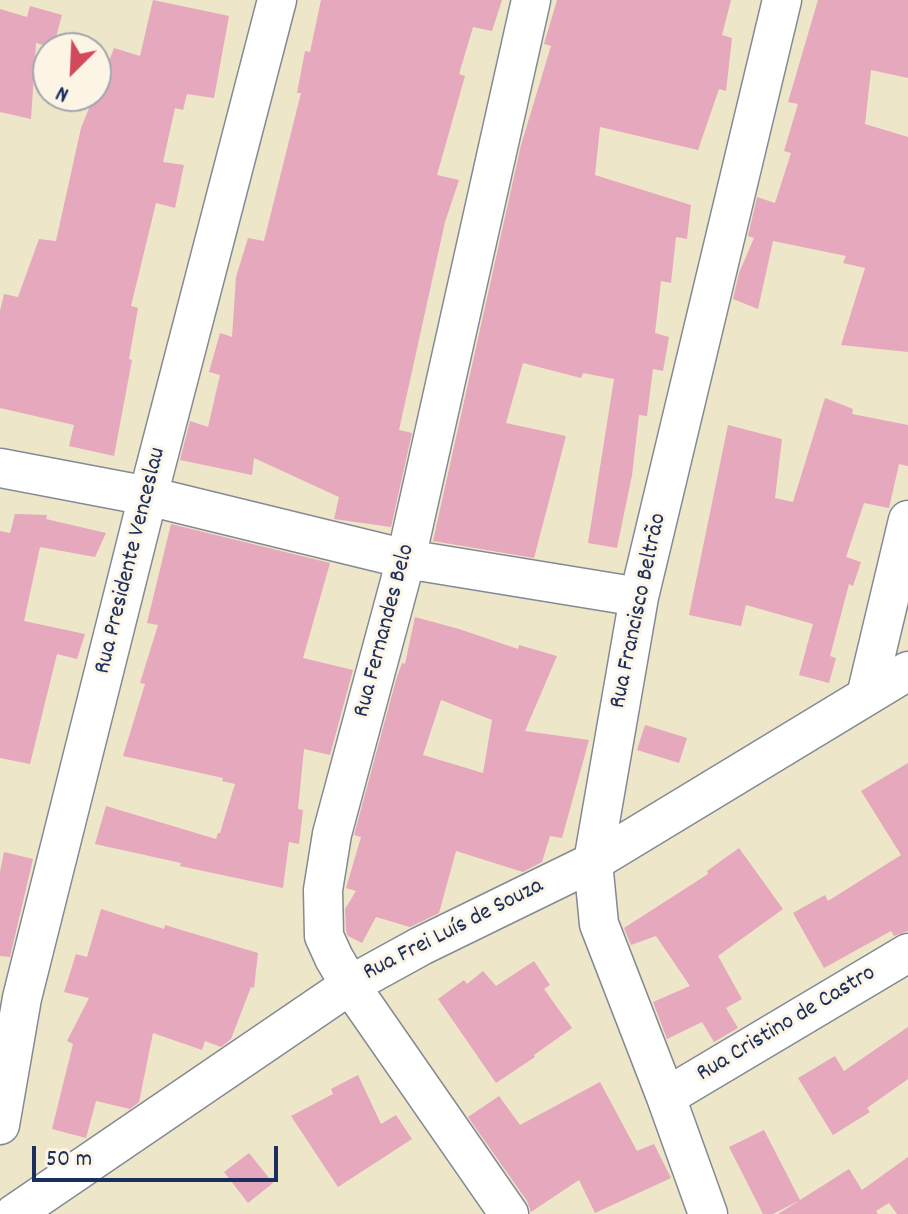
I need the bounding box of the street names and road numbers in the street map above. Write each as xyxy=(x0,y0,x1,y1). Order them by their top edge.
street label: Rua Presidente Venceslau xyxy=(90,445,174,677)
street label: Rua Francisco Beltrão xyxy=(605,511,675,711)
street label: Rua Fernandes Belo xyxy=(349,541,423,721)
street label: Rua Frei Luís de Souza xyxy=(359,873,549,989)
street label: Rua Cristino de Castro xyxy=(692,960,882,1090)

